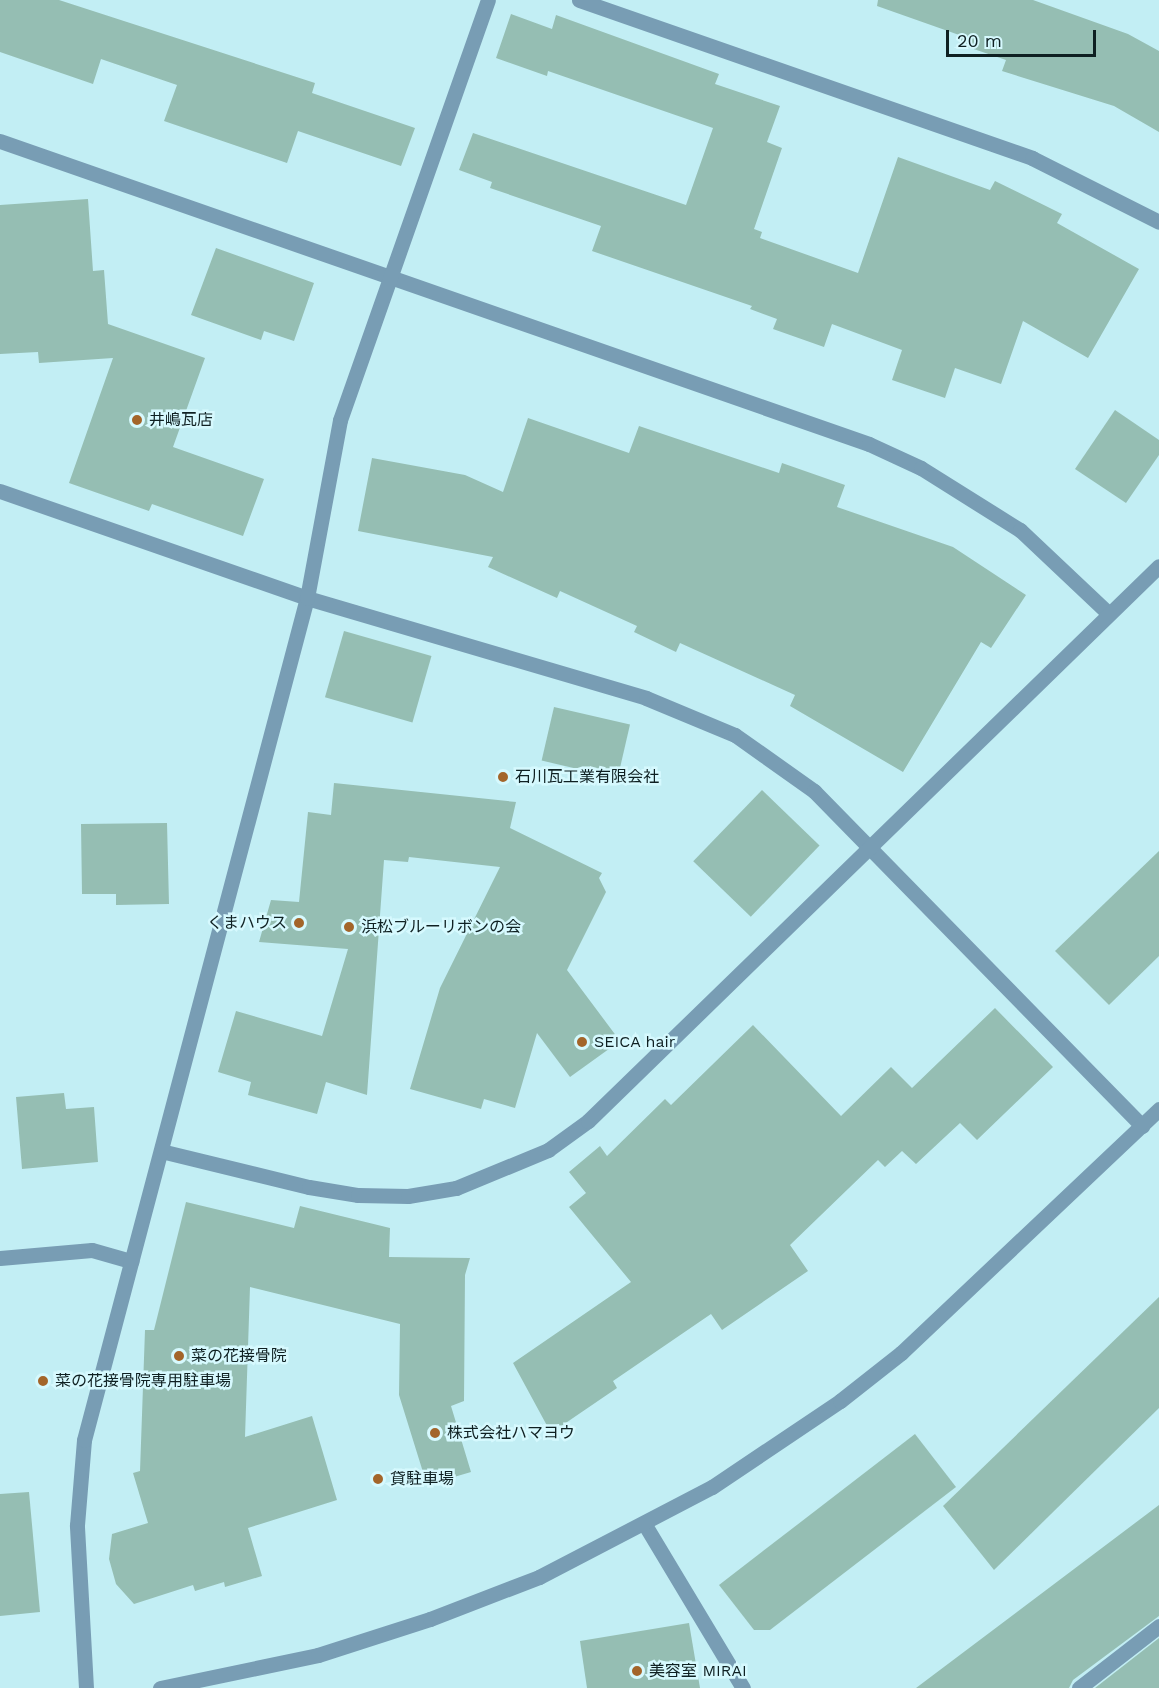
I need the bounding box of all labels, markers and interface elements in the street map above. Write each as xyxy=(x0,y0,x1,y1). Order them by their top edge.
scale bar xyxy=(949,18,1099,56)
text: 20 m xyxy=(957,30,1002,51)
place label: 井嶋瓦店 xyxy=(149,410,213,430)
marker: 井嶋瓦店 xyxy=(130,413,144,427)
place label: 石川瓦工業有限会社 xyxy=(515,767,659,787)
marker: 石川瓦工業有限会社 xyxy=(496,770,510,784)
place label: くまハウス xyxy=(207,913,287,933)
marker: くまハウス xyxy=(292,916,306,930)
place label: 浜松ブルーリボンの会 xyxy=(361,917,521,937)
marker: 浜松ブルーリボンの会 xyxy=(342,920,356,934)
place label: SEICA hair xyxy=(594,1032,676,1052)
marker: SEICA hair xyxy=(575,1035,589,1049)
place label: 菜の花接骨院 xyxy=(191,1346,287,1366)
marker: 菜の花接骨院 xyxy=(172,1349,186,1363)
place label: 菜の花接骨院専用駐車場 xyxy=(55,1371,231,1391)
marker: 菜の花接骨院専用駐車場 xyxy=(36,1374,50,1388)
place label: 株式会社ハマヨウ xyxy=(447,1423,575,1443)
marker: 株式会社ハマヨウ xyxy=(428,1426,442,1440)
place label: 貸駐車場 xyxy=(390,1469,454,1489)
marker: 貸駐車場 xyxy=(371,1472,385,1486)
place label: 美容室 MIRAI xyxy=(649,1661,747,1681)
marker: 美容室 MIRAI xyxy=(630,1664,644,1678)

